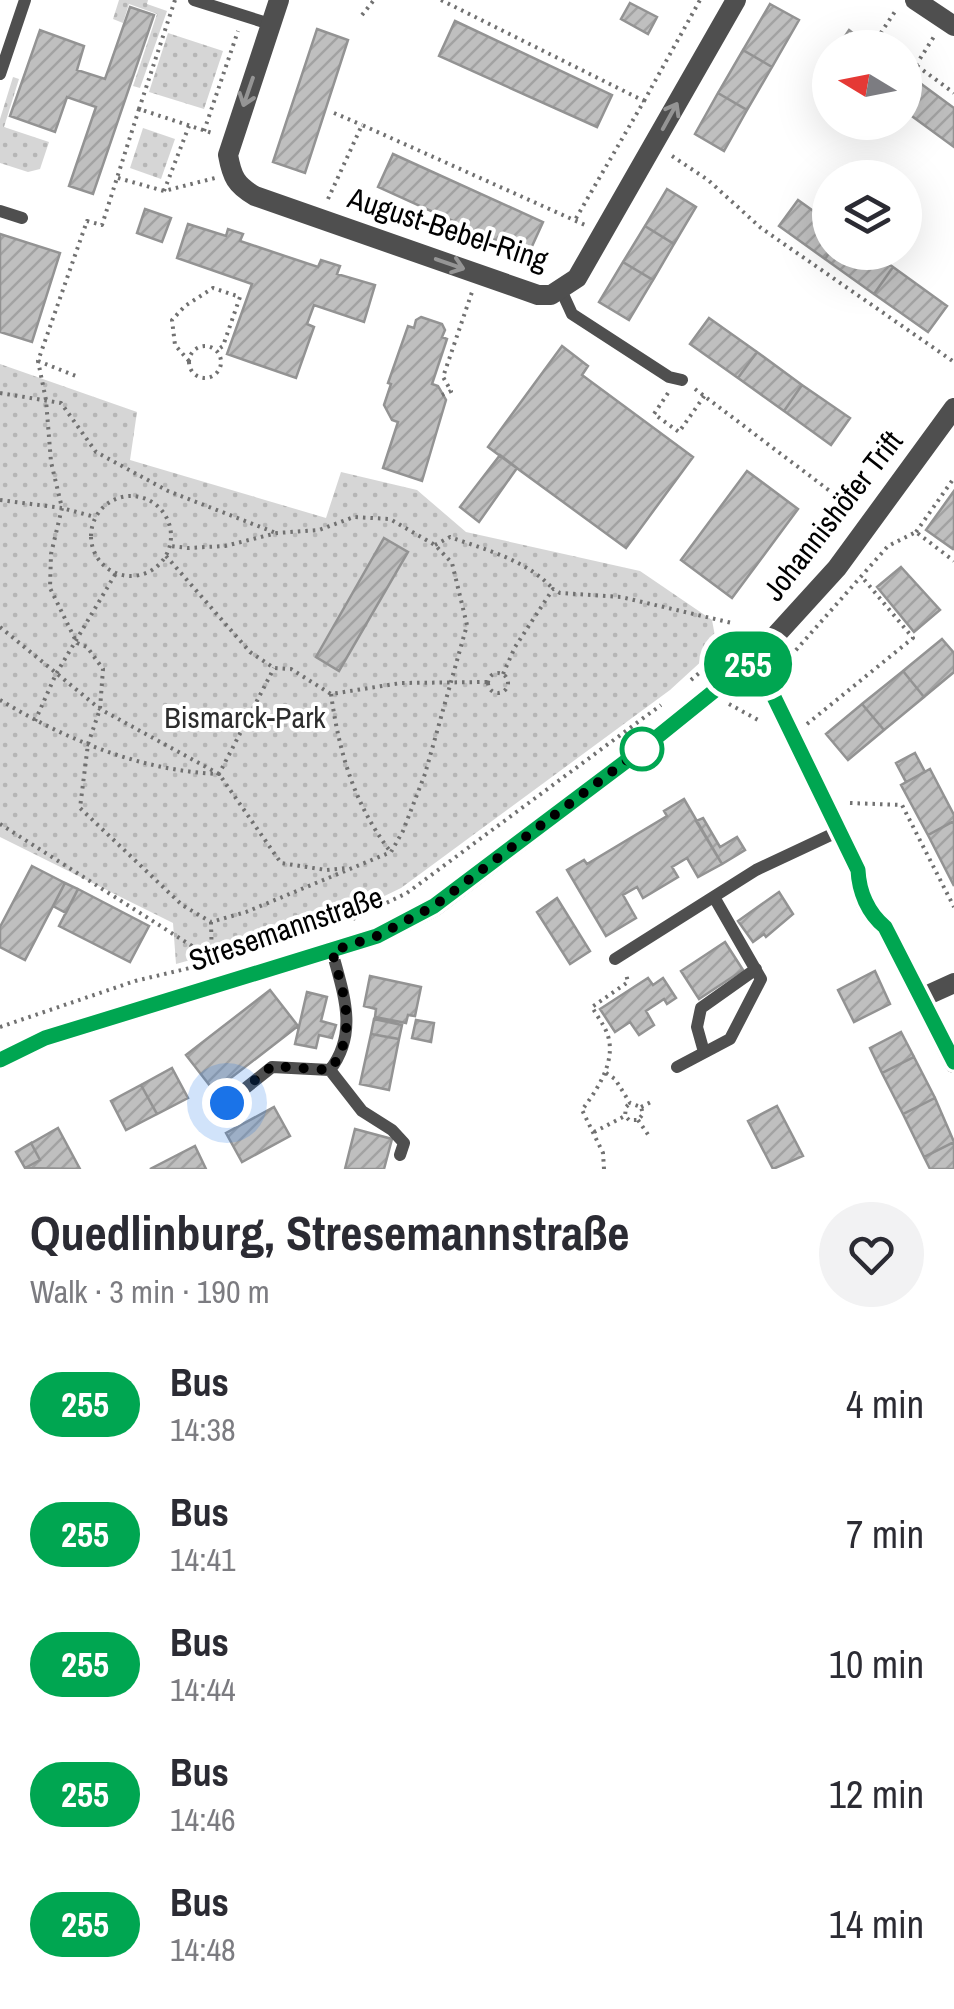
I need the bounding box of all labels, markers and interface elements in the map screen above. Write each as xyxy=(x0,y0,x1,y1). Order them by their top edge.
north arrow xyxy=(812,30,922,140)
map controls xyxy=(812,30,922,270)
one-way arrow xyxy=(237,76,255,108)
one-way arrow xyxy=(661,101,681,131)
button: layers xyxy=(812,160,922,270)
street label: August-Bebel-Ring xyxy=(342,177,554,279)
one-way arrow xyxy=(433,256,464,274)
street label: Johannishöfer Trift xyxy=(753,422,911,609)
line badge: 255 xyxy=(690,632,806,696)
text: 255 xyxy=(724,641,772,688)
park label: Bismarck-Park xyxy=(164,697,326,737)
unlabelled marker xyxy=(621,728,663,770)
street label: Stresemannstraße xyxy=(183,876,388,980)
your location xyxy=(202,1078,252,1128)
text: Quedlinburg, Stresemannstraße xyxy=(30,1200,629,1265)
button: heart xyxy=(819,1202,924,1307)
text: Walk · 3 min · 190 m xyxy=(30,1270,270,1313)
text: Bus xyxy=(170,1357,229,1408)
text: 4 min xyxy=(846,1379,924,1430)
text: 255 xyxy=(61,1381,109,1428)
text: 14:38 xyxy=(170,1408,236,1451)
text: Bus xyxy=(170,1487,229,1538)
text: 7 min xyxy=(846,1509,924,1560)
text: 255 xyxy=(61,1511,109,1558)
text: 14:41 xyxy=(170,1538,236,1581)
text: Bus xyxy=(170,1617,229,1668)
text: 10 min xyxy=(829,1639,924,1690)
text: 255 xyxy=(61,1641,109,1688)
text: 14:44 xyxy=(170,1668,236,1711)
text: Bus xyxy=(170,1747,229,1798)
text: 12 min xyxy=(829,1769,924,1820)
text: 255 xyxy=(61,1771,109,1818)
text: 14:46 xyxy=(170,1798,236,1841)
text: Bus xyxy=(170,1877,229,1928)
text: 14 min xyxy=(829,1899,924,1950)
text: 255 xyxy=(61,1901,109,1948)
text: 14:48 xyxy=(170,1928,236,1971)

